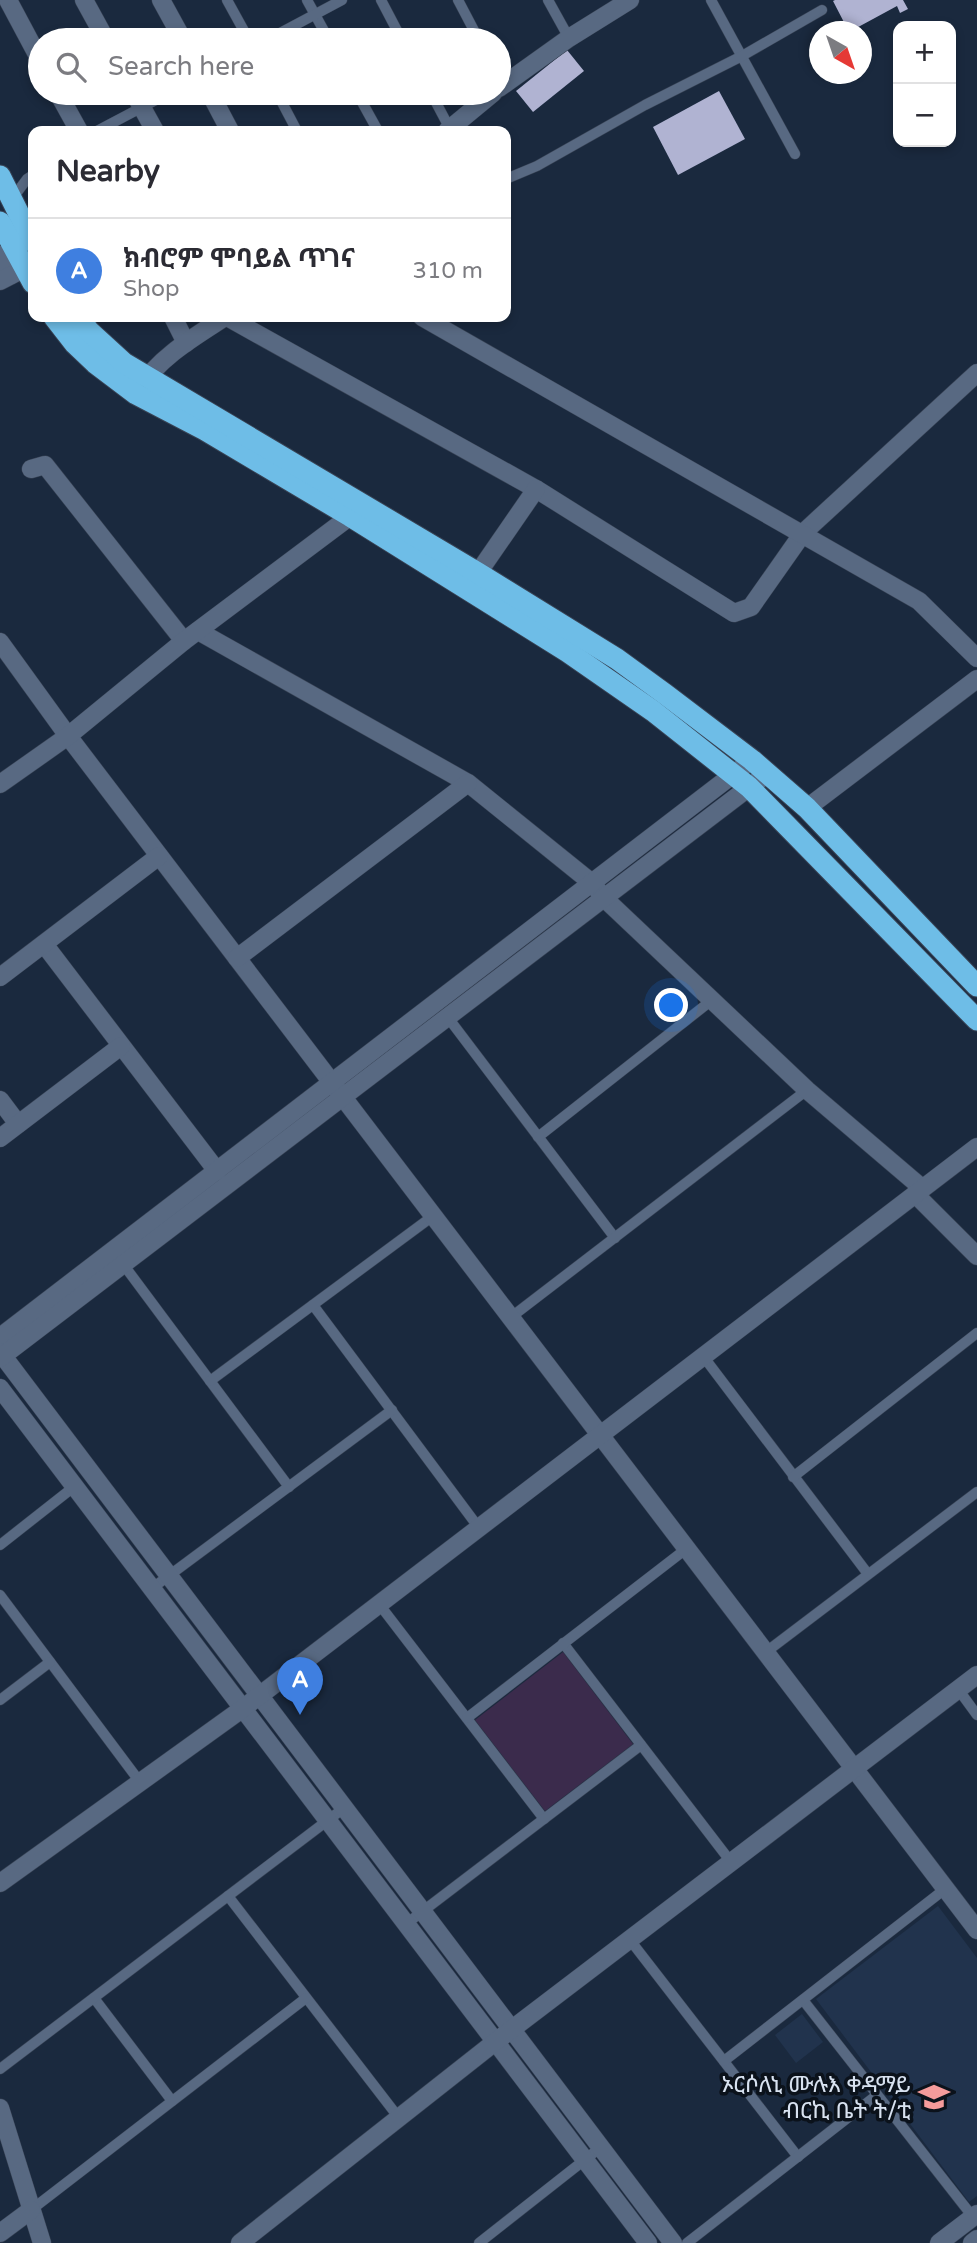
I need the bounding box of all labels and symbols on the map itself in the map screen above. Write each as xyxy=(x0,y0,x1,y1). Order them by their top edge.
north arrow xyxy=(809,21,872,84)
your location xyxy=(654,988,688,1022)
pin: A xyxy=(277,1657,323,1715)
place label: ኦርሶለኒ ሙሉእ ቀዳማይ ብርኪ ቤት ት/ቲ xyxy=(721,2071,911,2125)
school or university icon: ኦርሶለኒ ሙሉእ ቀዳማይ ብርኪ ቤት ት/ቲ xyxy=(917,2080,951,2114)

